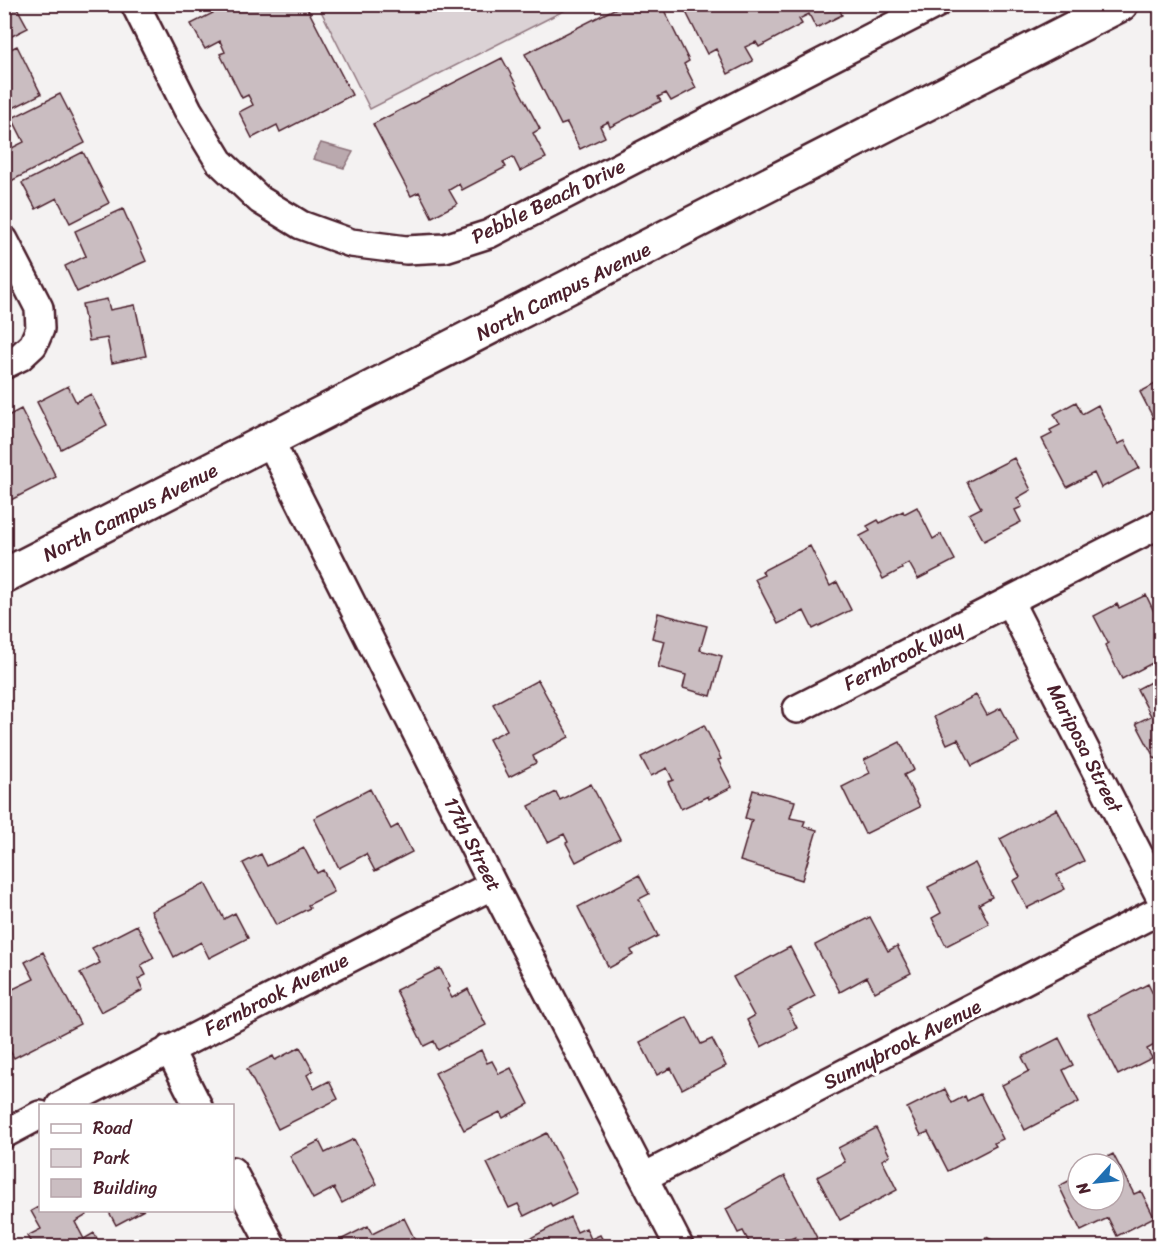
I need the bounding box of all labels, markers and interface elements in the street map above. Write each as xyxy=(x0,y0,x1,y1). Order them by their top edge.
street label: Pebble Beach Drive xyxy=(465,149,632,254)
street label: North Campus Avenue xyxy=(469,232,657,351)
street label: North Campus Avenue xyxy=(36,453,224,572)
street label: Fernbrook Way xyxy=(837,610,970,701)
street label: Mariposa Street xyxy=(1037,677,1133,820)
street label: 17th Street xyxy=(434,791,512,898)
street label: Fernbrook Avenue xyxy=(198,943,355,1046)
street label: Sunnybrook Avenue xyxy=(817,989,988,1100)
legend xyxy=(39,1104,234,1212)
text: Road xyxy=(93,1112,133,1144)
text: Park xyxy=(93,1142,130,1174)
north arrow xyxy=(1066,1152,1126,1212)
text: Building xyxy=(93,1172,157,1204)
text: N xyxy=(1067,1176,1099,1201)

